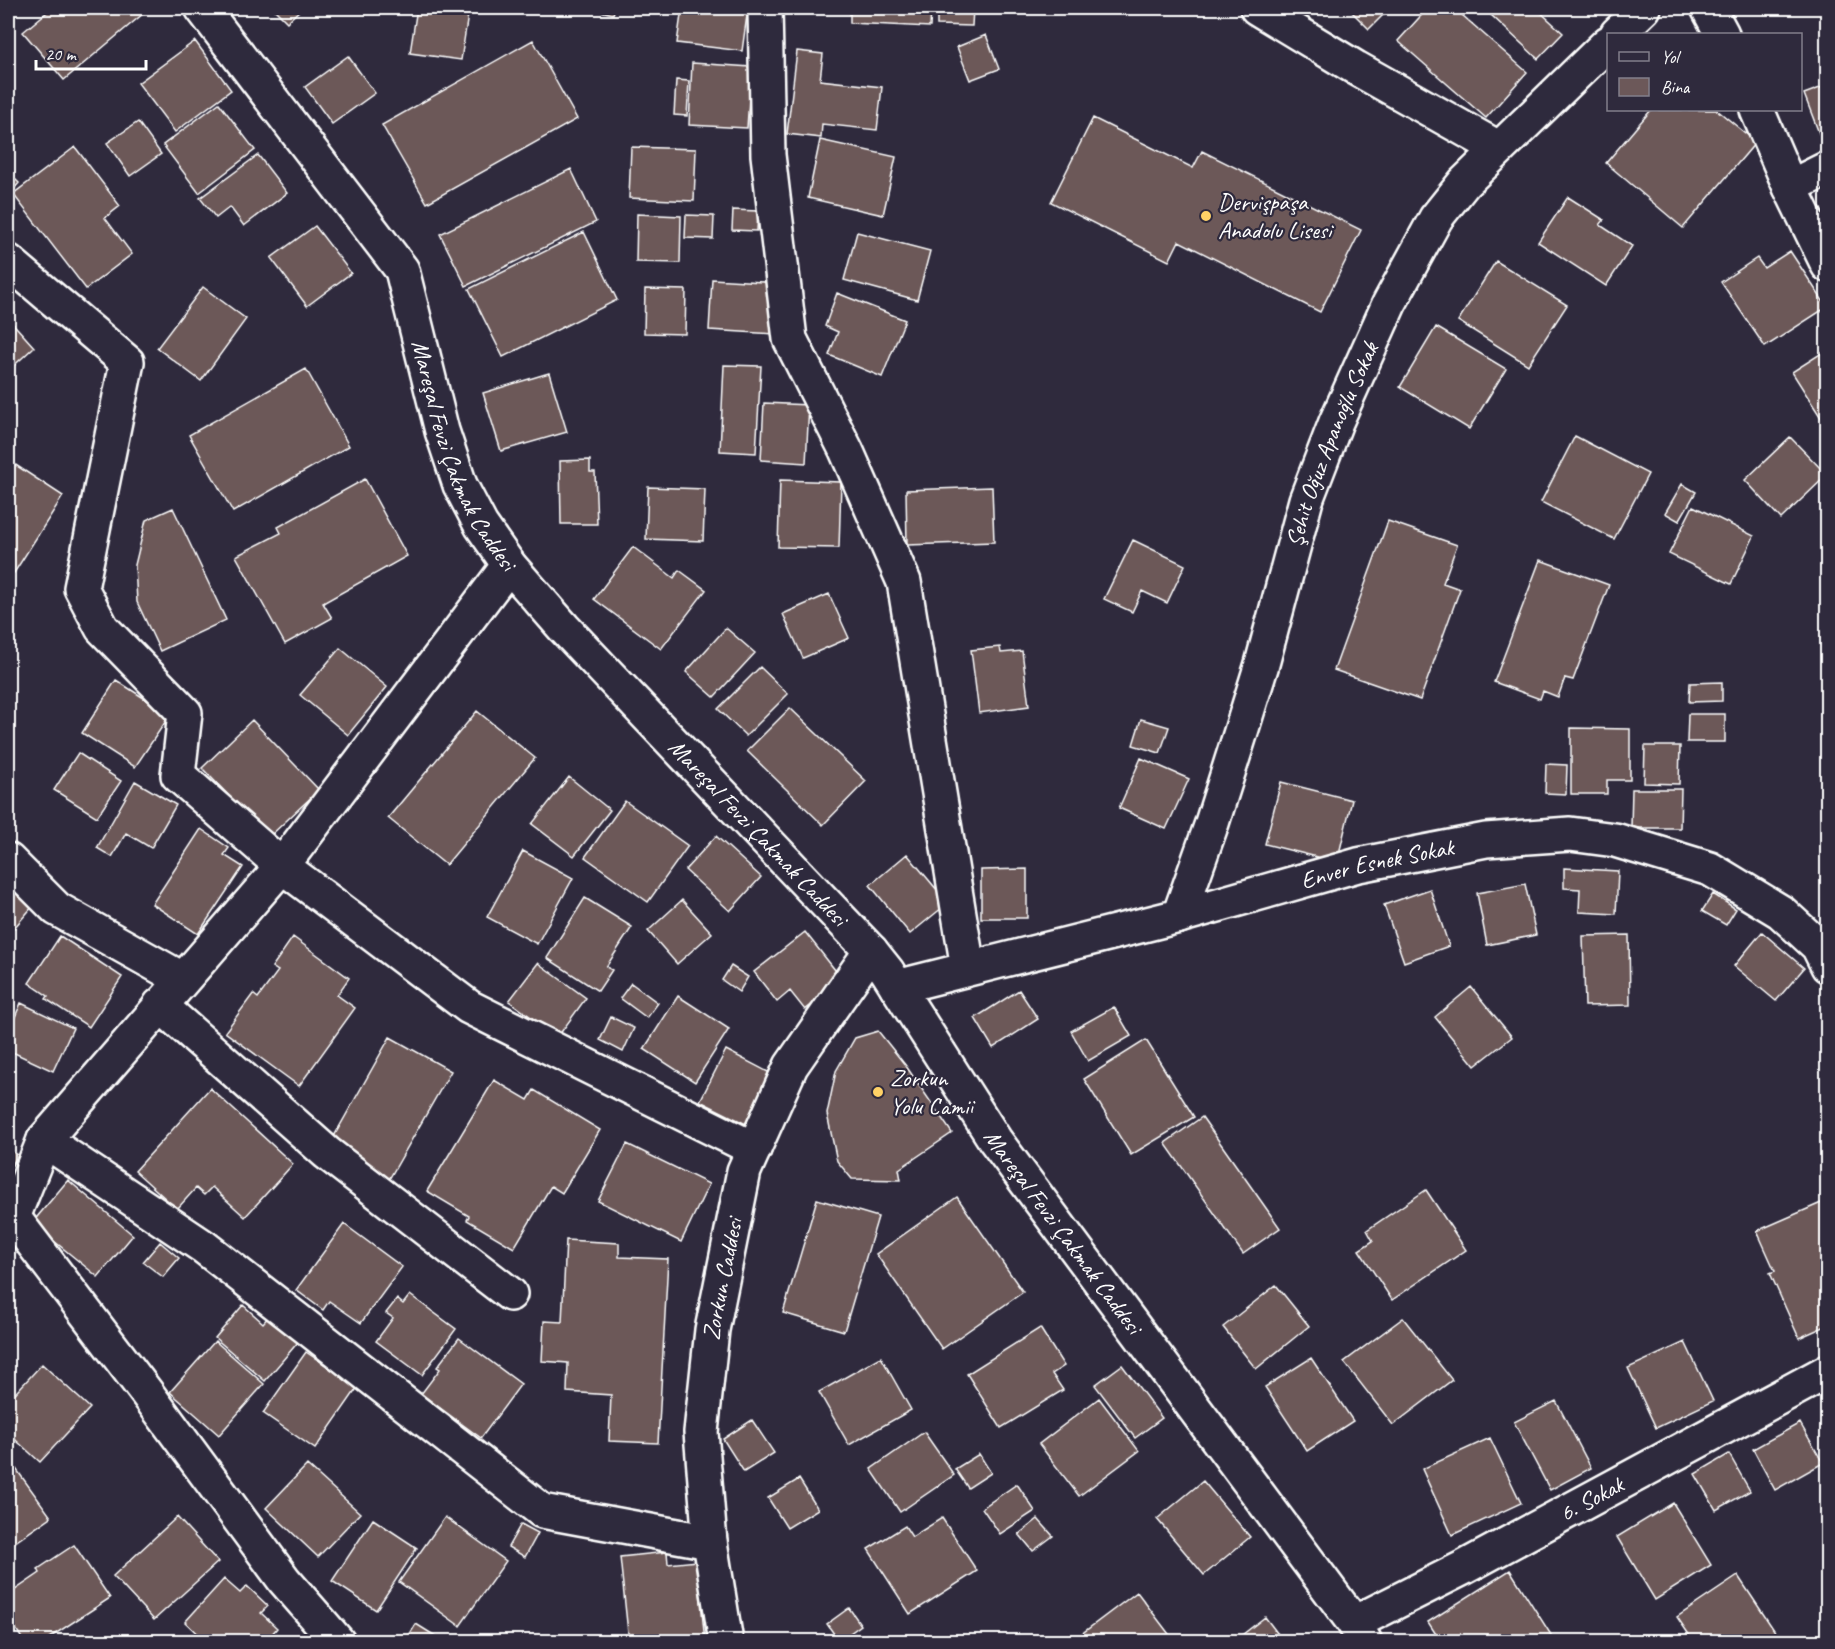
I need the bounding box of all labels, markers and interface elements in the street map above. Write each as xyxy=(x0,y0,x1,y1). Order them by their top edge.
scale bar xyxy=(36,33,146,71)
legend xyxy=(1607,33,1802,111)
text: 20 m xyxy=(45,43,78,65)
text: Yol xyxy=(1661,46,1681,68)
text: Bina xyxy=(1661,76,1691,98)
place label: Dervişpaşa Anadolu Lisesi xyxy=(1218,187,1335,245)
marker: Dervişpaşa Anadolu Lisesi xyxy=(1199,209,1213,223)
street label: Şehit Oğuz Apanoğlu Sokak xyxy=(1279,335,1386,550)
street label: Mareşal Fevzi Çakmak Caddesi xyxy=(405,337,524,579)
street label: Mareşal Fevzi Çakmak Caddesi xyxy=(662,732,856,934)
street label: Enver Esnek Sokak xyxy=(1297,831,1458,896)
place label: Zorkun Yolu Camii xyxy=(890,1063,975,1121)
marker: Zorkun Yolu Camii xyxy=(871,1085,885,1099)
street label: Mareşal Fevzi Çakmak Caddesi xyxy=(977,1124,1150,1342)
street label: Zorkun Caddesi xyxy=(696,1213,750,1342)
street label: 6. Sokak xyxy=(1554,1468,1631,1528)

